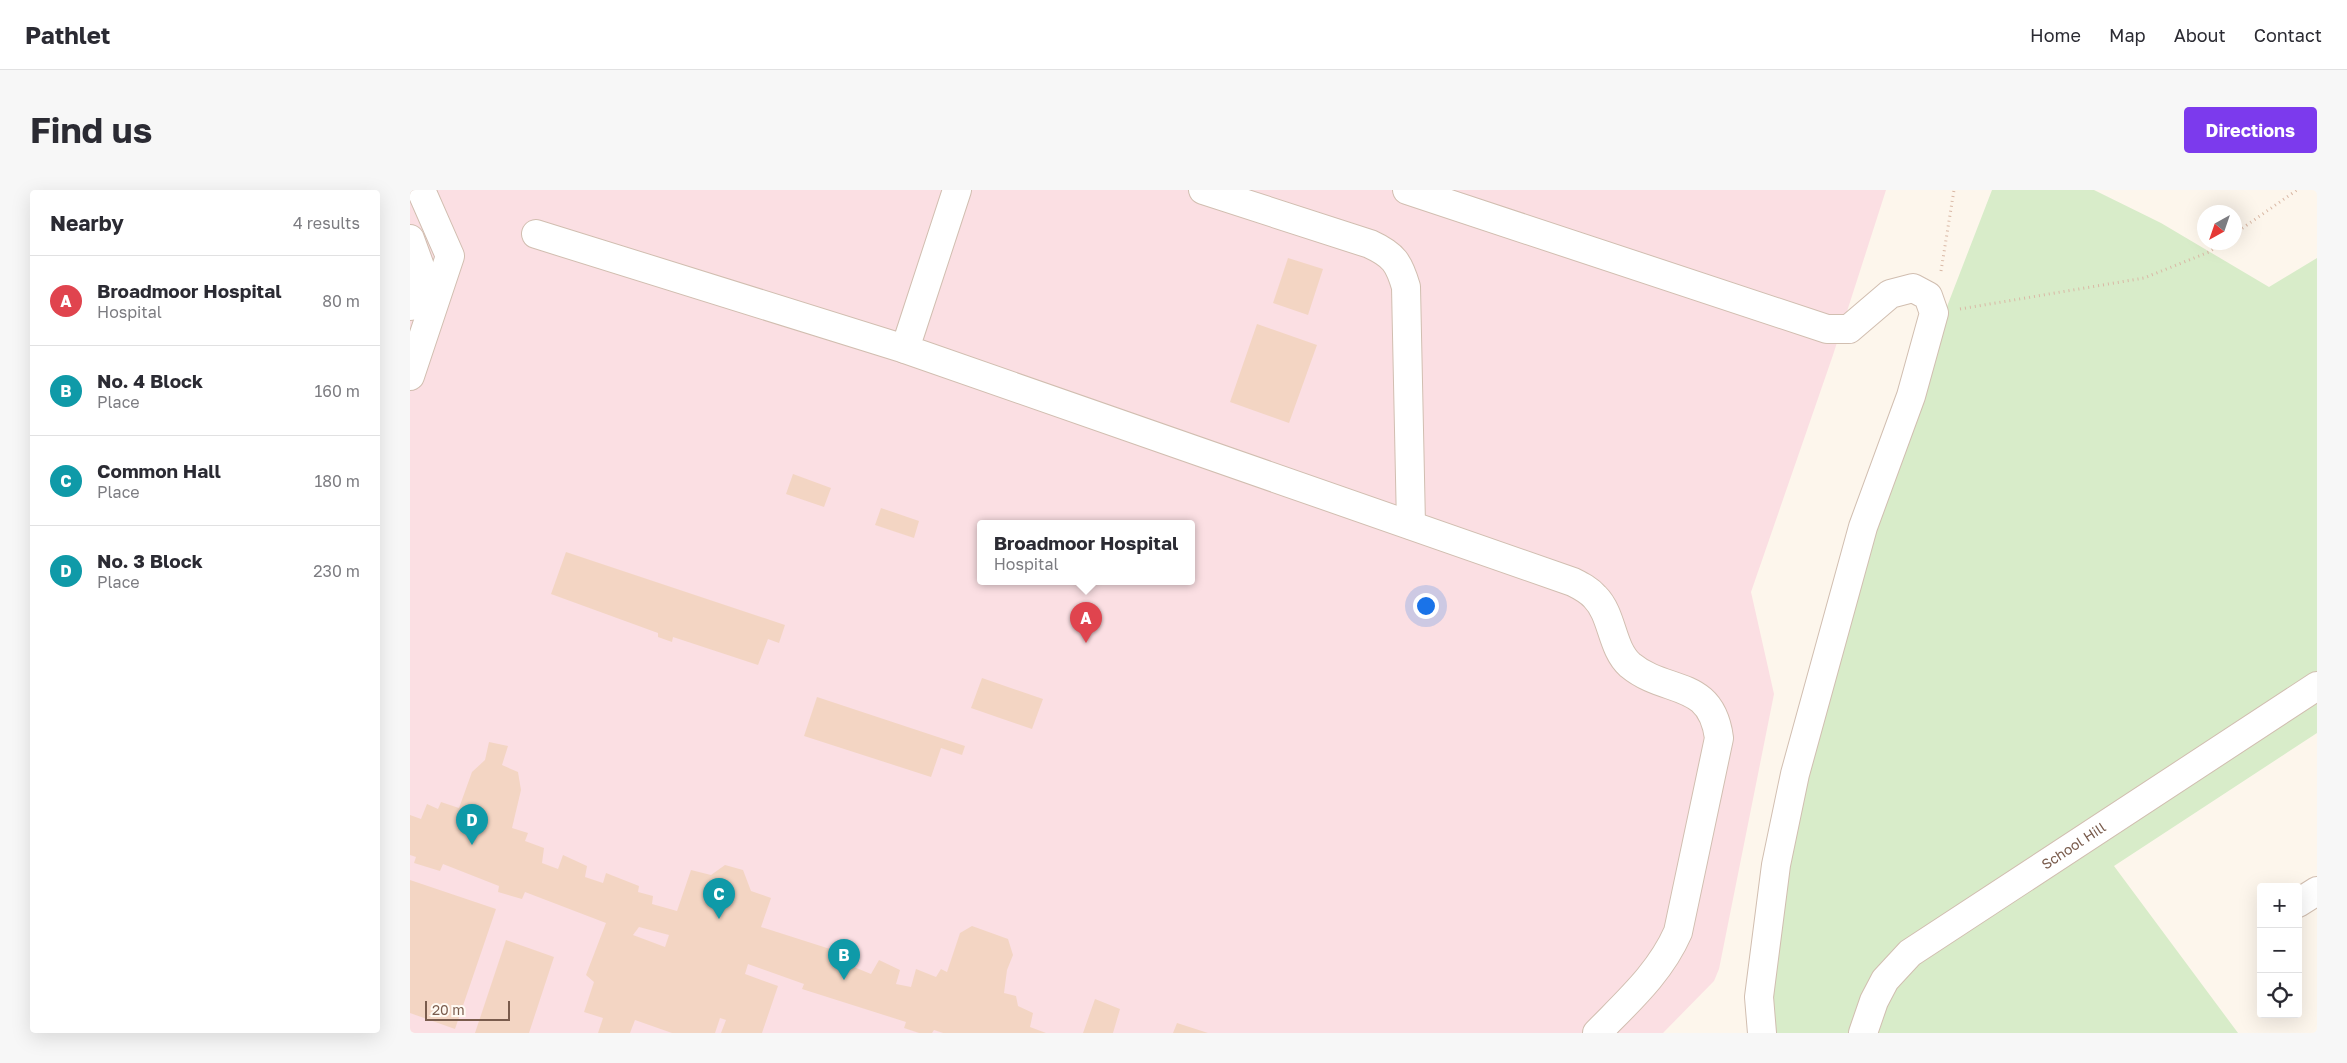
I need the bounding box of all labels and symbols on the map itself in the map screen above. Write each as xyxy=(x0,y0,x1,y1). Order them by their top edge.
north arrow xyxy=(2197,205,2242,250)
your location xyxy=(1413,593,1439,619)
pin: A xyxy=(1070,602,1102,643)
pin: D xyxy=(456,804,488,845)
street label: School Hill xyxy=(2038,818,2109,872)
pin: C xyxy=(703,878,735,919)
pin: B xyxy=(828,939,860,980)
scale bar xyxy=(425,998,510,1021)

